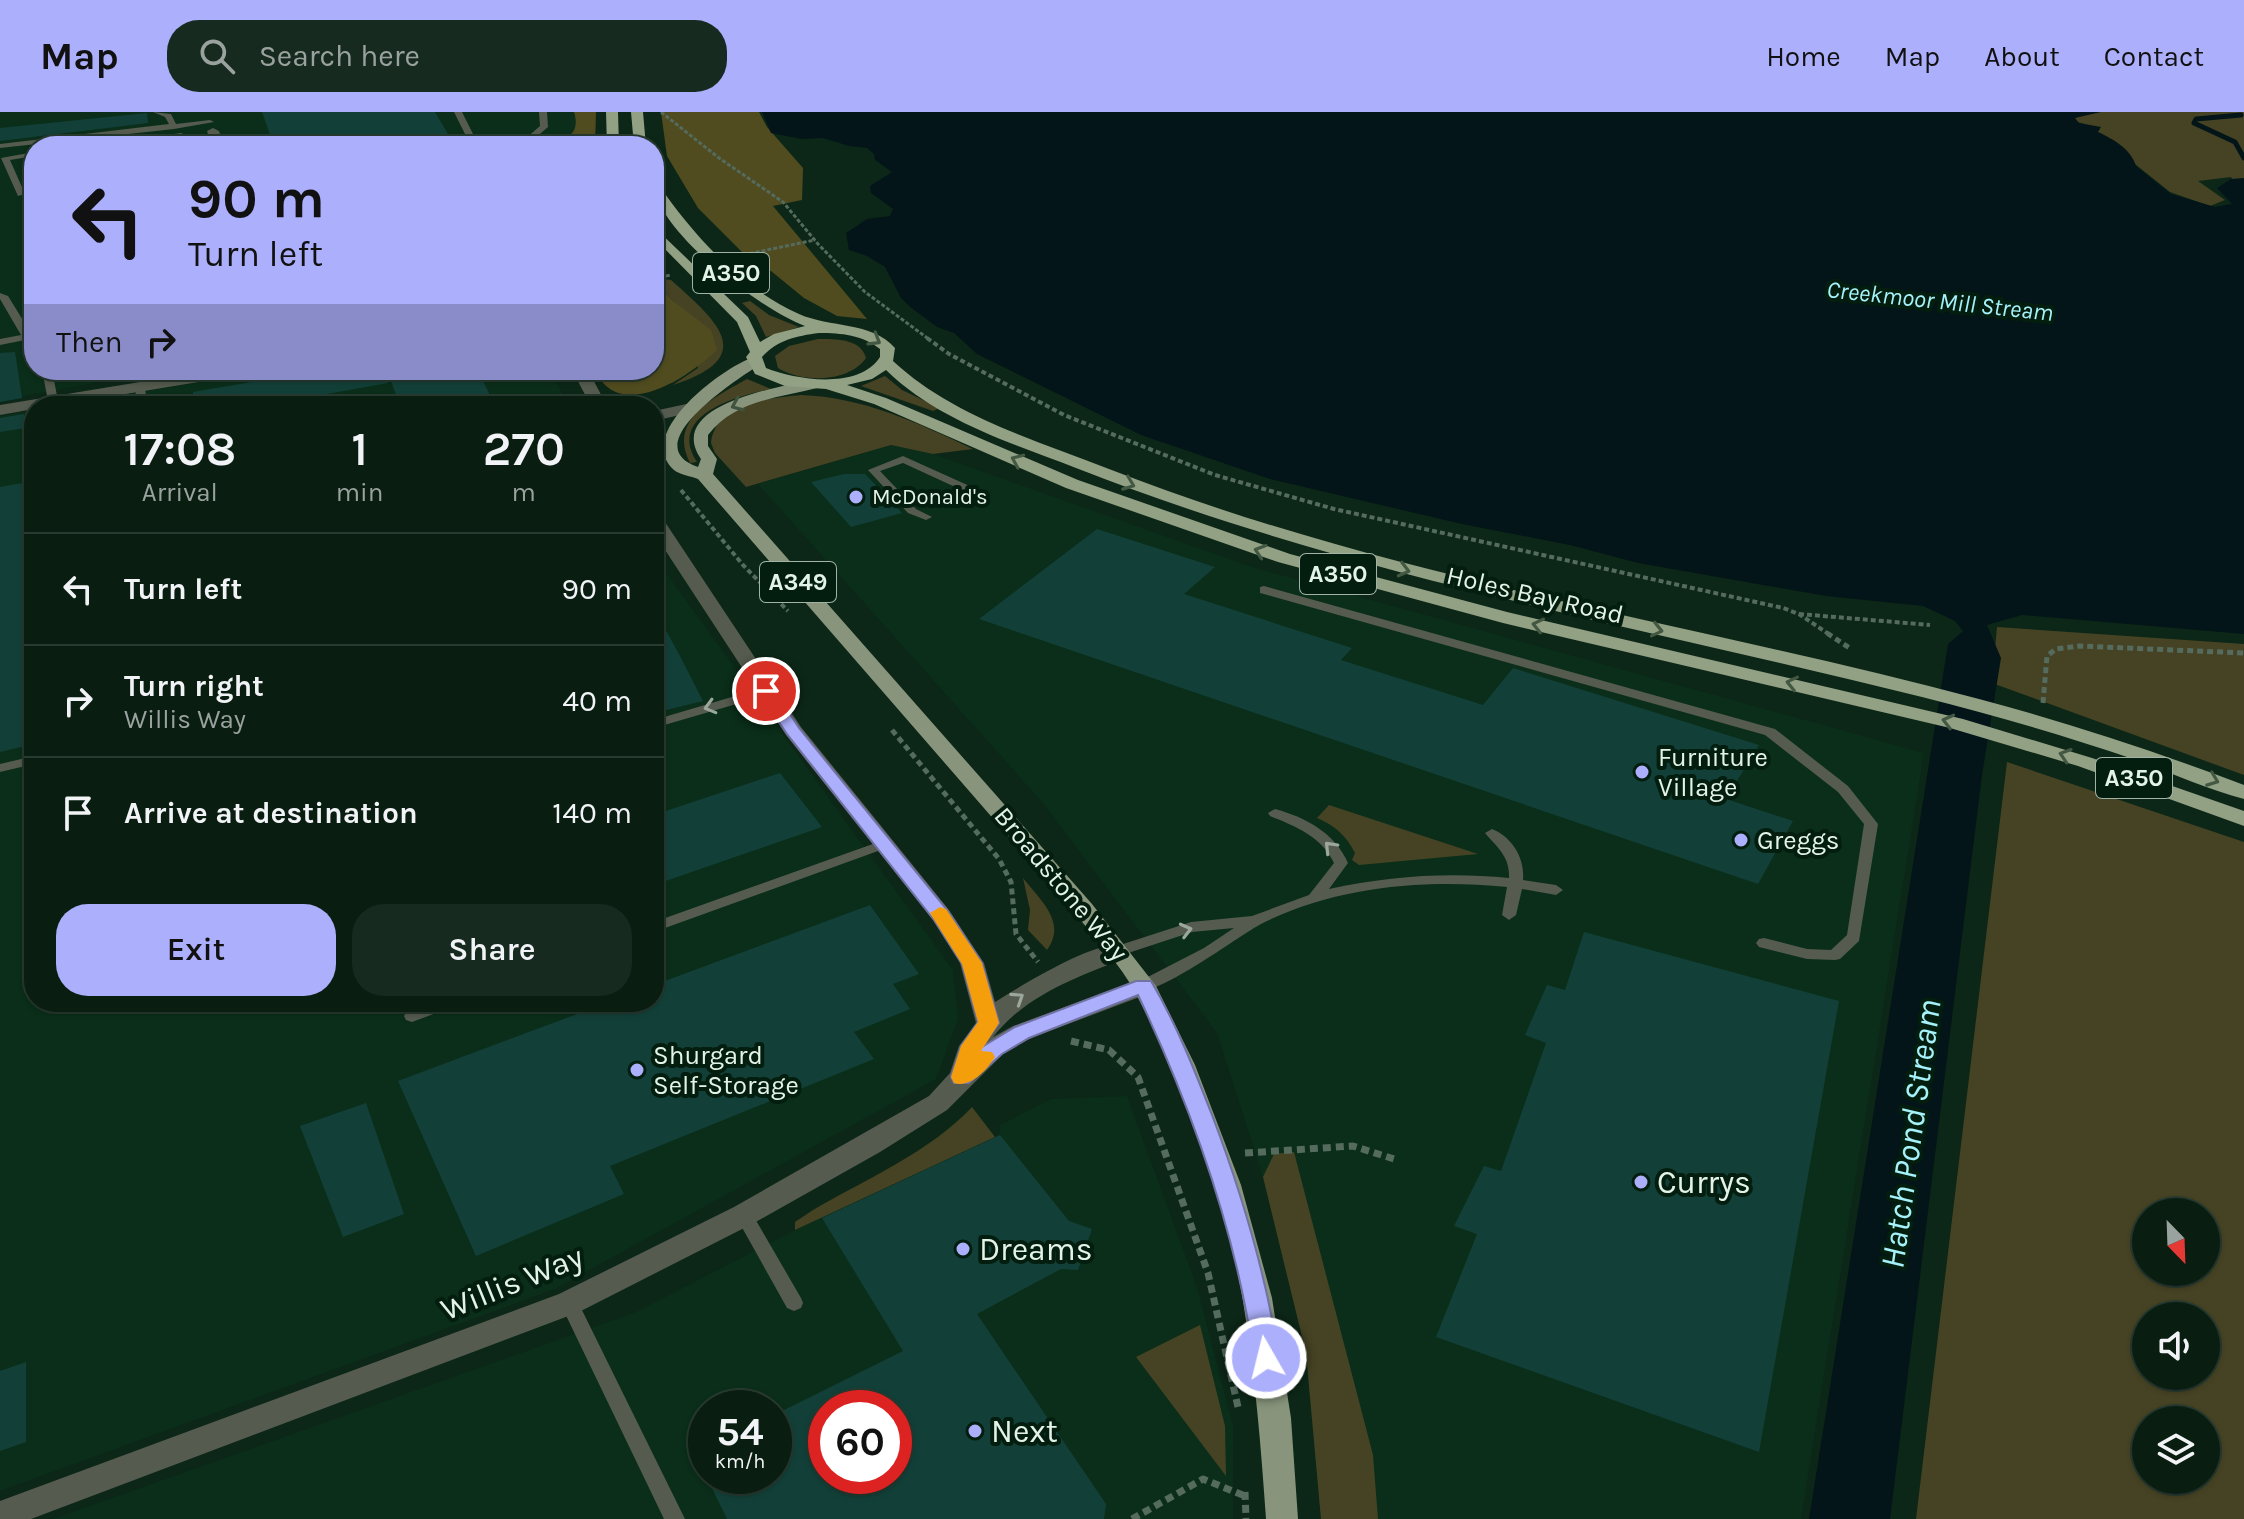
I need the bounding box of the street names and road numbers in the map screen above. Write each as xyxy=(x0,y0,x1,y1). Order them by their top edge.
road number: A350 xyxy=(693,253,769,293)
road number: A350 xyxy=(1300,554,1376,594)
street label: Holes Bay Road xyxy=(1443,560,1627,630)
road number: A349 xyxy=(760,562,836,602)
road number: A350 xyxy=(2096,758,2172,798)
street label: Broadstone Way xyxy=(988,801,1134,967)
street label: Willis Way xyxy=(435,1238,589,1328)

